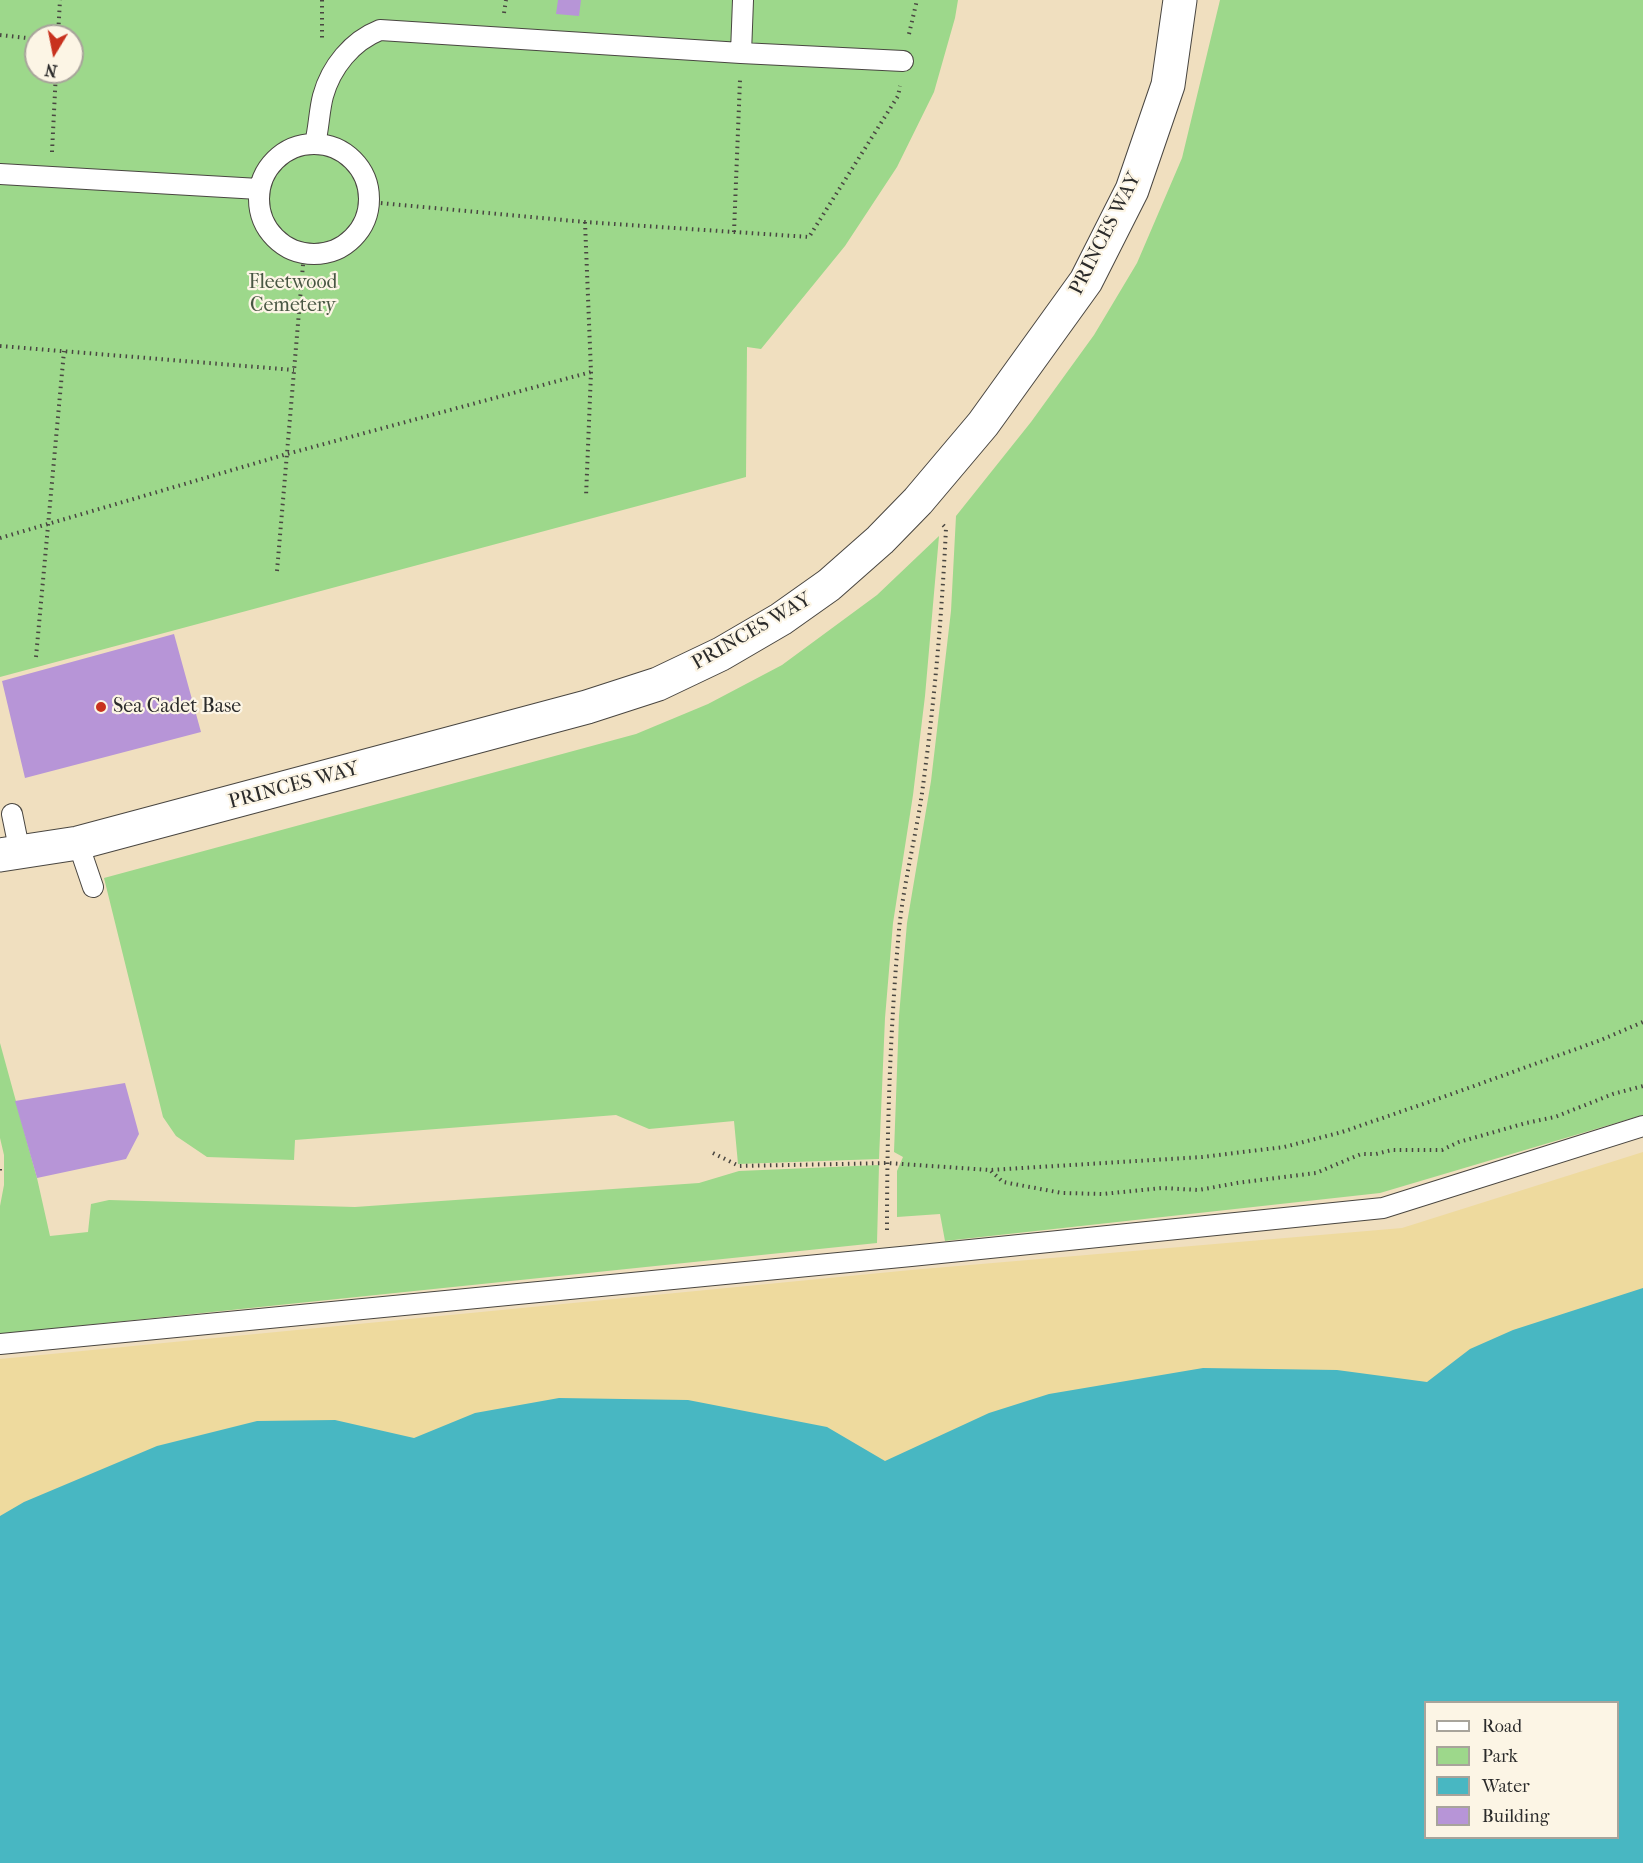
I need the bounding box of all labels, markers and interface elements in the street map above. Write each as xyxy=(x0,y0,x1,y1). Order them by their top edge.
north arrow xyxy=(24,24,84,84)
text: N xyxy=(44,60,59,81)
street label: PRINCES WAY xyxy=(1065,169,1147,299)
park label: Fleetwood Cemetery xyxy=(249,271,337,318)
street label: PRINCES WAY xyxy=(688,588,816,676)
place label: Sea Cadet Base xyxy=(113,695,241,719)
marker: Sea Cadet Base xyxy=(94,700,108,714)
street label: PRINCES WAY xyxy=(226,757,362,815)
legend xyxy=(1424,1701,1619,1839)
text: Road xyxy=(1482,1716,1522,1737)
text: Park xyxy=(1482,1746,1518,1767)
text: Water xyxy=(1482,1776,1530,1797)
text: Building xyxy=(1482,1806,1549,1827)

